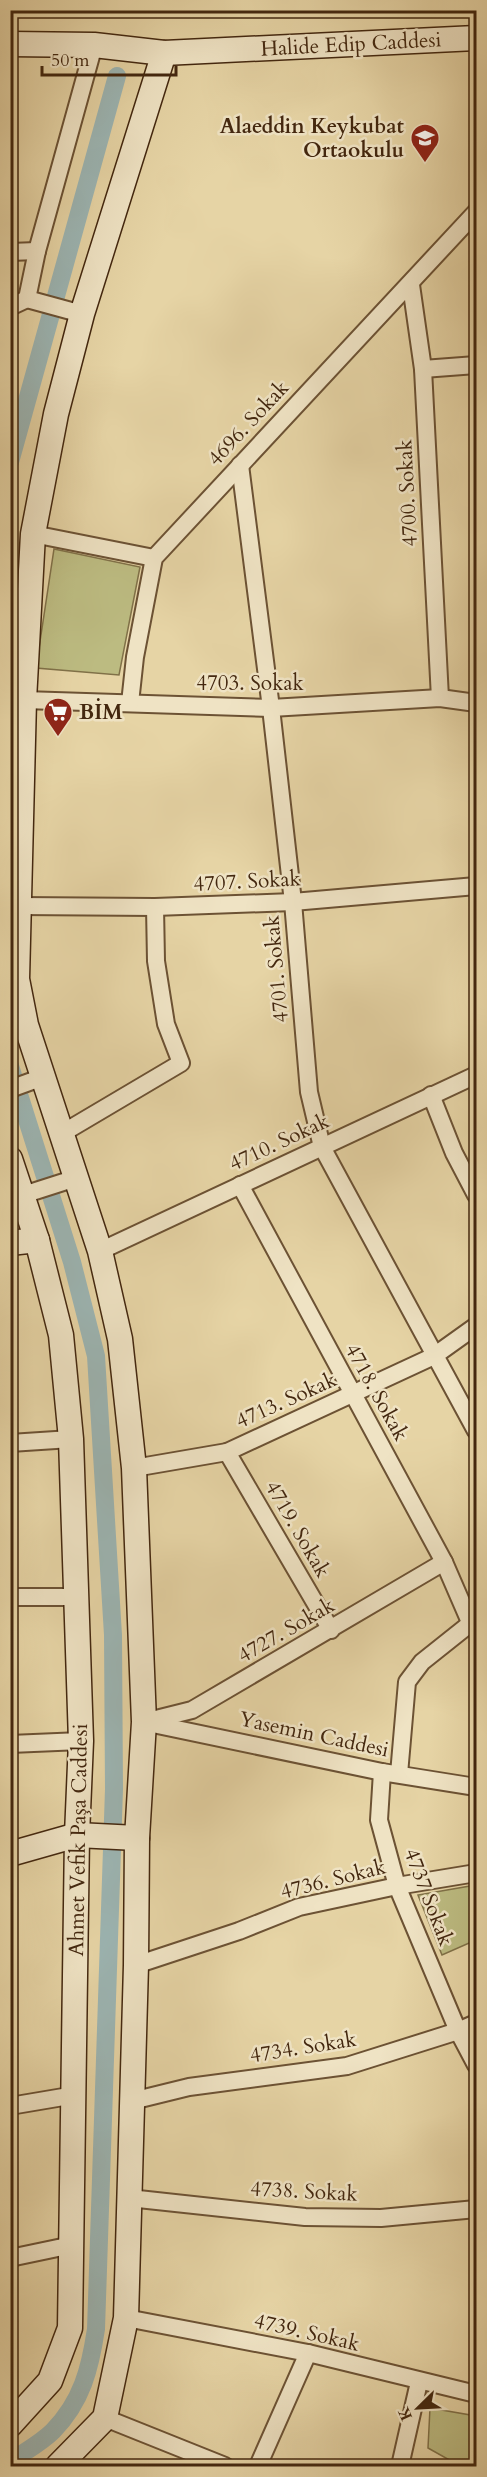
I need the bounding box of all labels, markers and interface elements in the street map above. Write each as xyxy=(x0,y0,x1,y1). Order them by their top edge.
street label: Halide Edip Caddesi xyxy=(260,25,442,64)
scale bar xyxy=(42,39,176,77)
text: 50 m xyxy=(51,48,90,73)
place label: Alaeddin Keykubat Ortaokulu xyxy=(220,112,405,165)
school or university icon: Alaeddin Keykubat Ortaokulu xyxy=(409,122,441,164)
street label: 4696. Sokak xyxy=(201,374,296,473)
street label: 4700. Sokak xyxy=(390,438,425,547)
street label: 4703. Sokak xyxy=(196,669,304,698)
supermarket icon: BİM xyxy=(42,696,74,738)
place label: BİM xyxy=(79,698,123,727)
street label: 4707. Sokak xyxy=(193,864,302,899)
street label: 4701. Sokak xyxy=(257,913,296,1024)
street label: 4710. Sokak xyxy=(224,1106,335,1178)
street label: 4718. Sokak xyxy=(338,1338,416,1447)
street label: 4713. Sokak xyxy=(231,1365,342,1436)
street label: 4719. Sokak xyxy=(258,1475,337,1584)
street label: 4727. Sokak xyxy=(232,1591,341,1670)
street label: Yasemin Caddesi xyxy=(236,1704,392,1765)
street label: Ahmet Vefik Paşa Caddesi xyxy=(62,1723,95,1957)
street label: 4737 Sokak xyxy=(397,1844,461,1951)
street label: 4736. Sokak xyxy=(277,1852,389,1907)
street label: 4734. Sokak xyxy=(248,2025,359,2070)
street label: 4738. Sokak xyxy=(250,2174,359,2209)
street label: 4739. Sokak xyxy=(251,2306,363,2359)
north arrow xyxy=(388,2378,448,2438)
text: K xyxy=(393,2403,418,2424)

